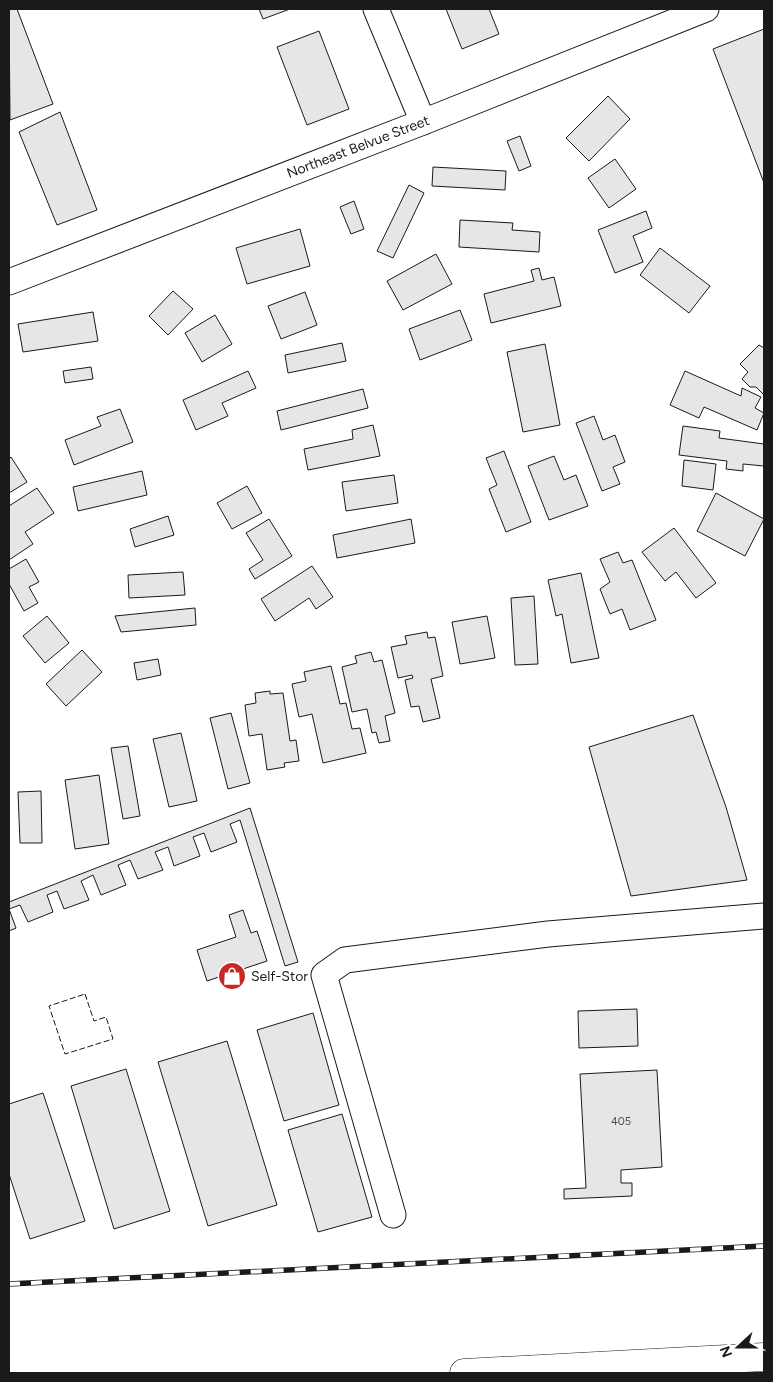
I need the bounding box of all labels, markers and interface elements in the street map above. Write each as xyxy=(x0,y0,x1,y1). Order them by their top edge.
street label: Northeast Belvue Street xyxy=(284,112,432,182)
shop icon: Self-Stor xyxy=(217,961,247,991)
place label: Self-Stor xyxy=(251,968,308,985)
house number: 405 xyxy=(611,1115,631,1128)
north arrow xyxy=(713,1322,763,1372)
text: N xyxy=(716,1343,736,1360)

